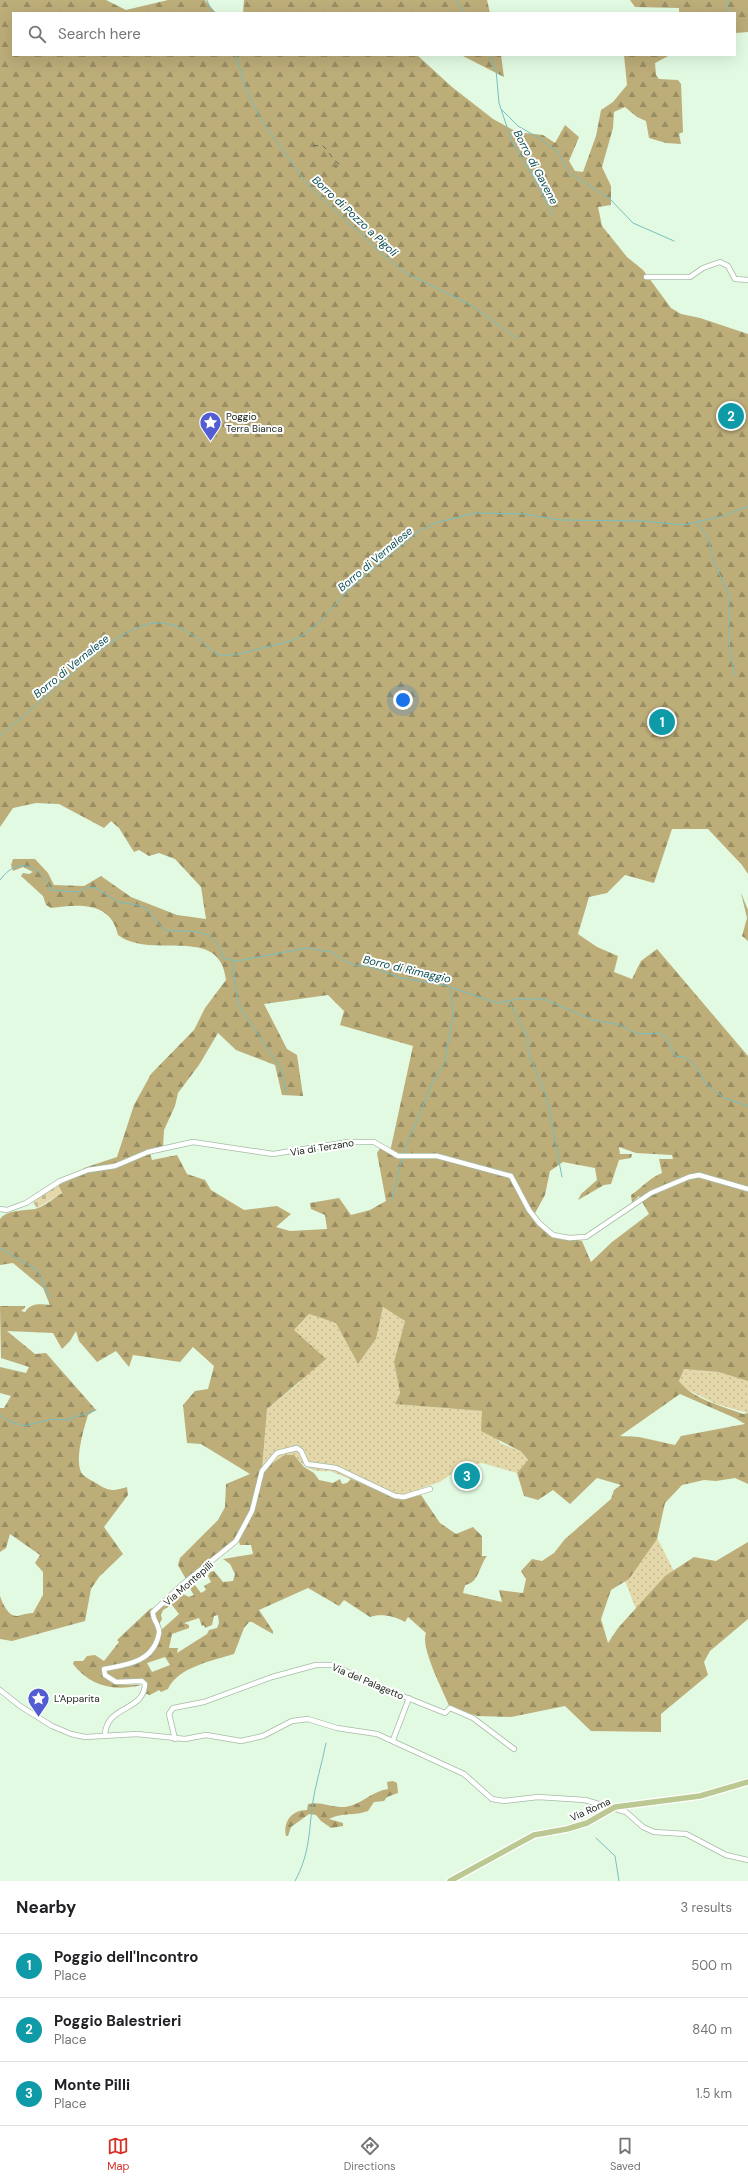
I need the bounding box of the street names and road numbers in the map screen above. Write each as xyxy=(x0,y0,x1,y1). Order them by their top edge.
street label: Via di Terzano xyxy=(289,1136,355,1159)
street label: Via Montepilli xyxy=(161,1558,216,1609)
street label: Via del Palagetto xyxy=(330,1660,406,1703)
street label: Via Roma xyxy=(568,1795,613,1824)

